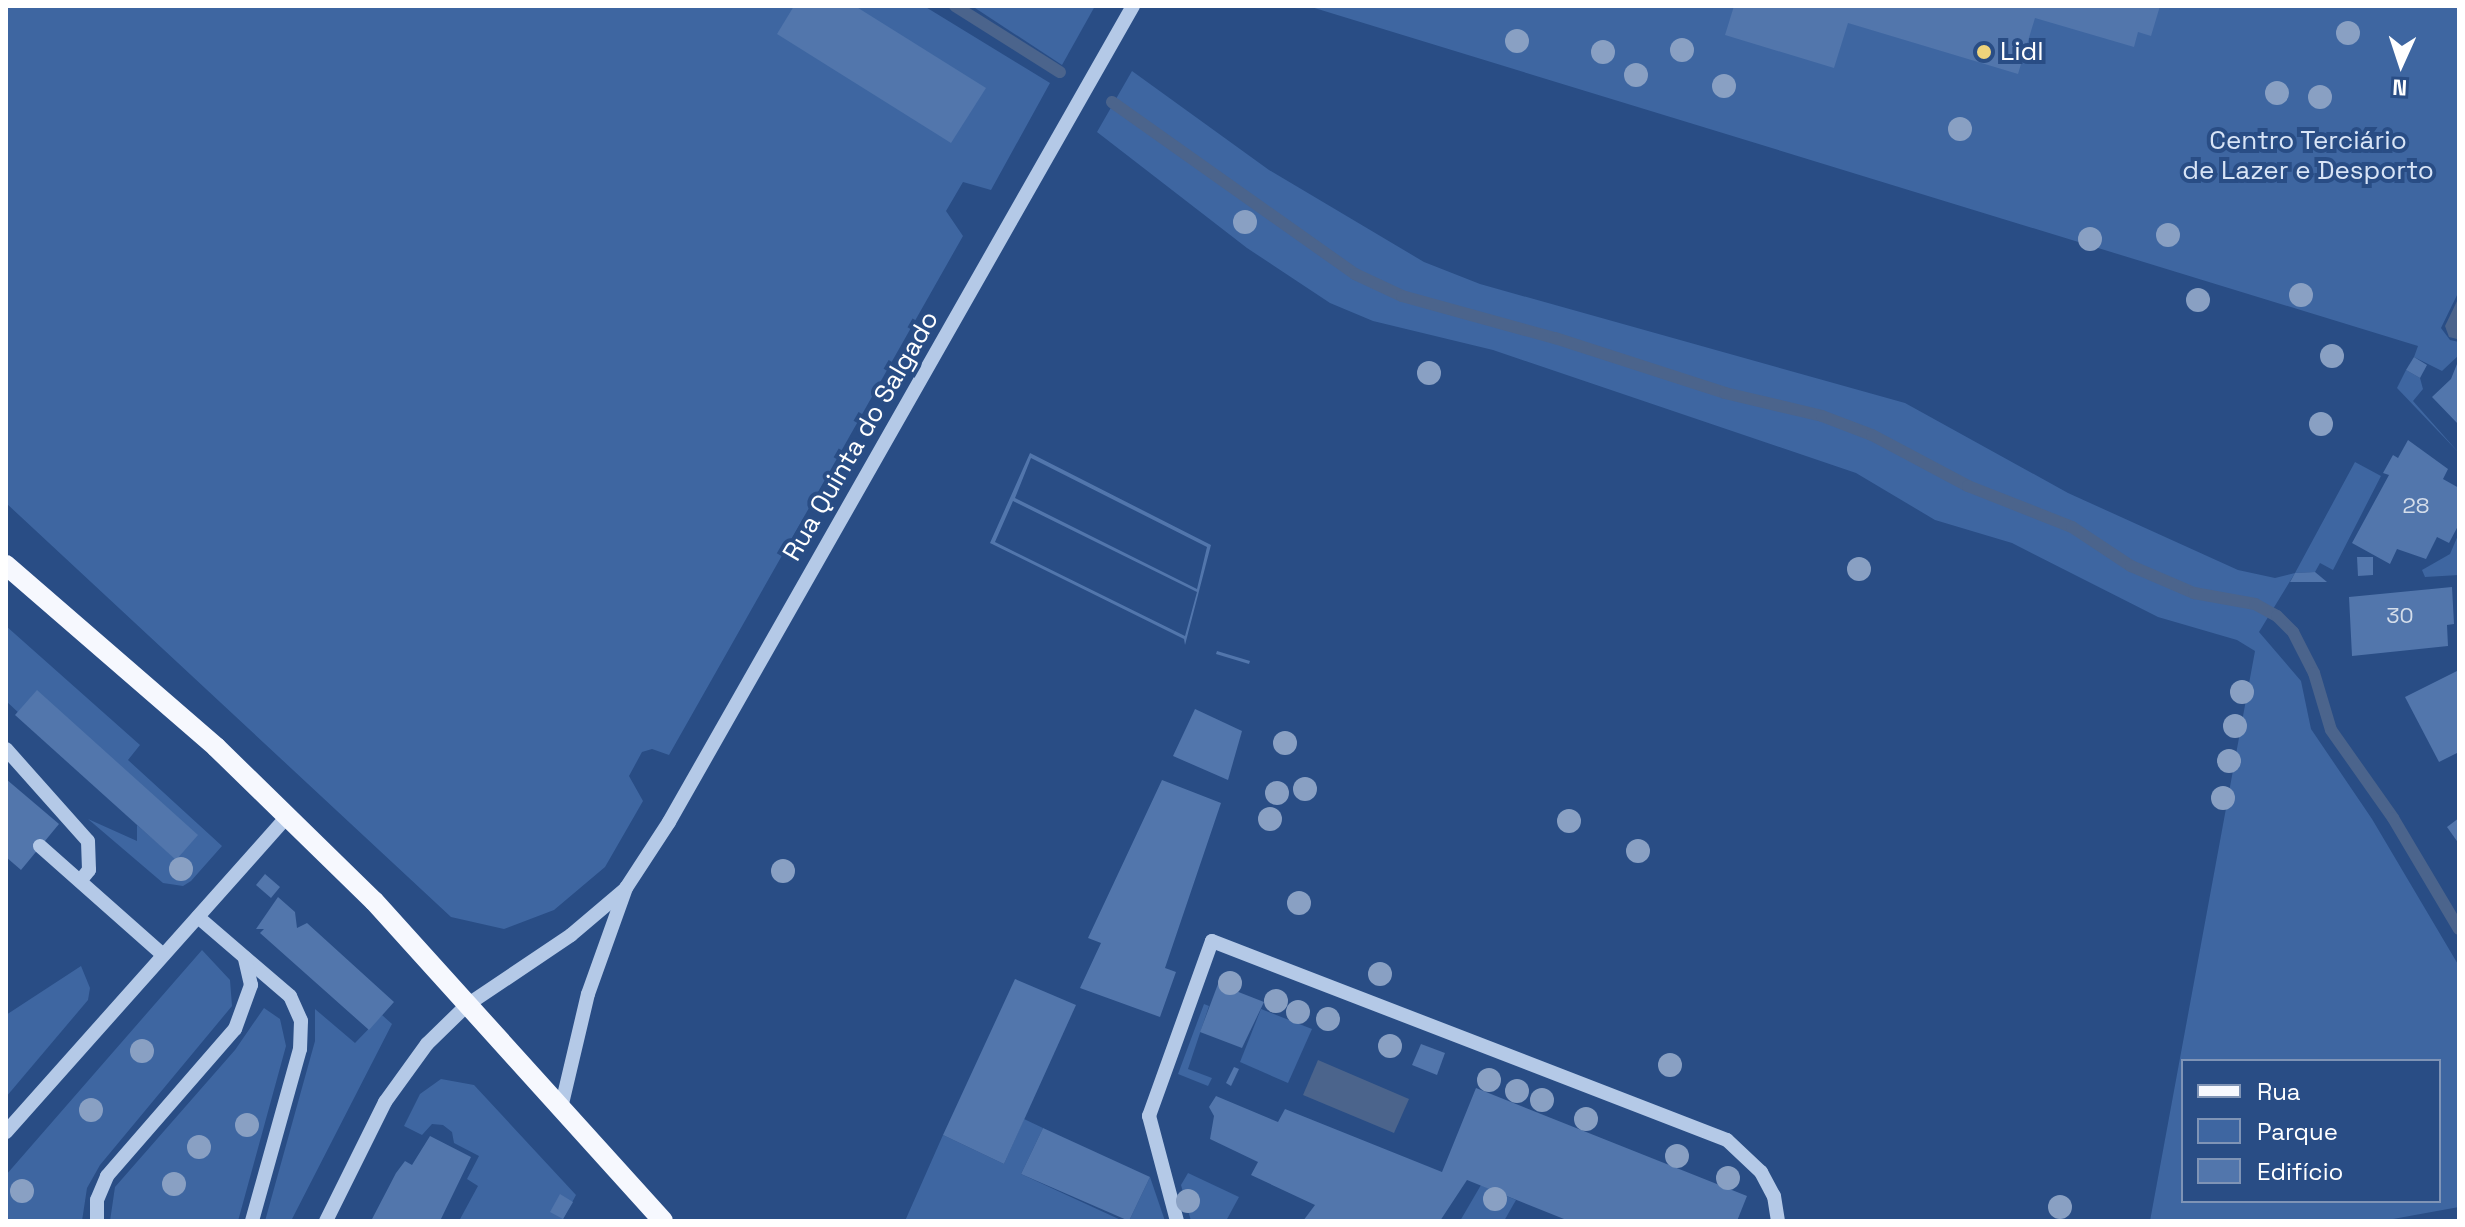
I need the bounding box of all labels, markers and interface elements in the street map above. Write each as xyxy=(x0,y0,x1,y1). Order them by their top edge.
north arrow xyxy=(2361,24,2441,104)
place label: Lidl xyxy=(2000,36,2044,68)
marker: Lidl xyxy=(1975,43,1993,61)
text: N xyxy=(2392,74,2408,102)
park label: Centro Terciário de Lazer e Desporto xyxy=(2182,125,2434,186)
street label: Rua Quinta do Salgado xyxy=(777,305,945,567)
house number: 28 xyxy=(2403,493,2429,519)
house number: 30 xyxy=(2386,603,2414,629)
legend xyxy=(2181,1059,2441,1203)
text: Rua xyxy=(2257,1076,2301,1107)
text: Parque xyxy=(2257,1116,2338,1147)
text: Edifício xyxy=(2257,1156,2343,1187)

